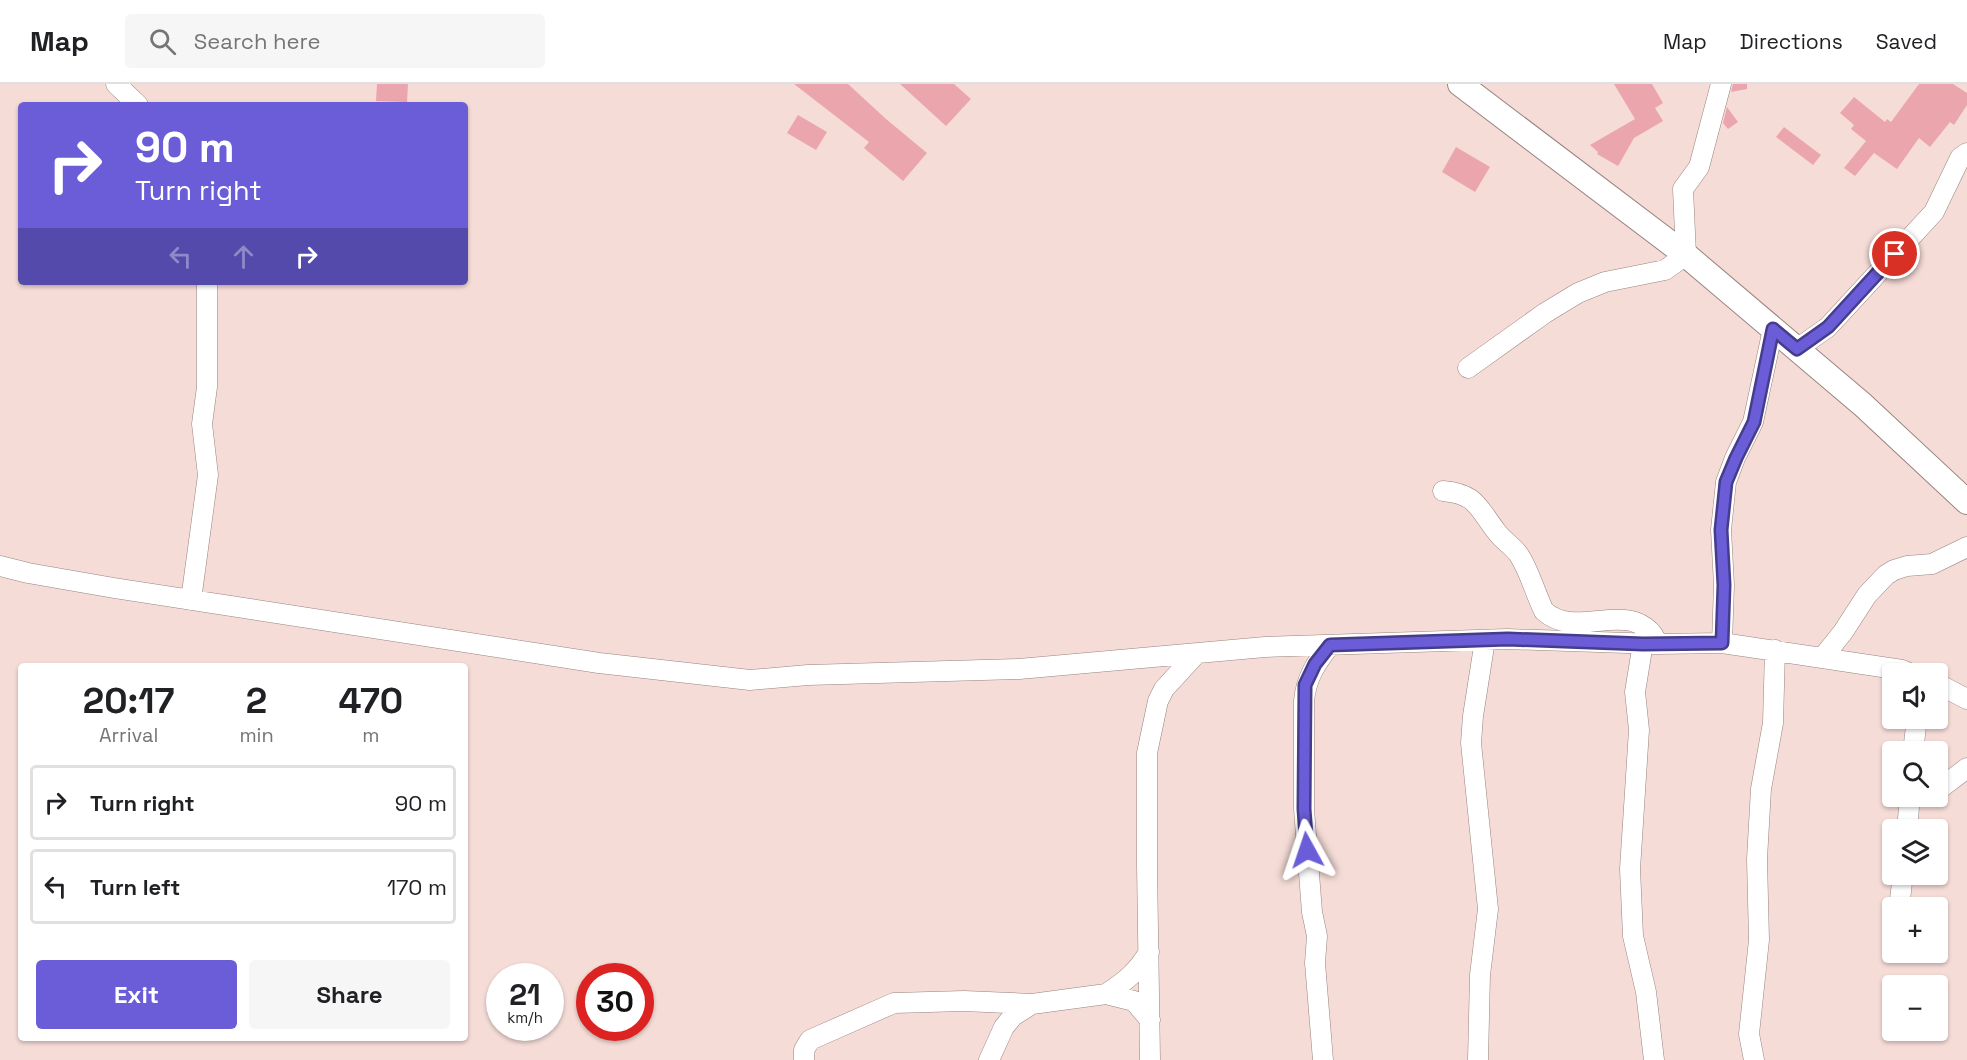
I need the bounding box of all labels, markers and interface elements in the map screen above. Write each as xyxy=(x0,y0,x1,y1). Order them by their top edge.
search box xyxy=(125,14,545,68)
text: Map xyxy=(30,23,89,59)
icon: search xyxy=(146,25,179,58)
text: Search here xyxy=(194,27,321,55)
text: Map xyxy=(1663,28,1707,55)
text: Directions xyxy=(1740,28,1843,55)
text: Saved xyxy=(1876,28,1937,55)
text: 90 m xyxy=(135,121,235,174)
icon: right xyxy=(36,126,114,204)
text: Turn right xyxy=(135,173,262,208)
pin xyxy=(1869,228,1920,279)
icon: arrive xyxy=(1878,237,1911,270)
icon: left xyxy=(164,240,197,273)
icon: ahead xyxy=(227,240,260,273)
icon: right xyxy=(290,240,323,273)
map controls xyxy=(1882,663,1948,1041)
button: sound xyxy=(1882,663,1948,729)
text: 20:17 xyxy=(83,678,175,724)
text: 2 xyxy=(246,678,267,724)
text: 470 xyxy=(339,678,403,724)
text: Arrival xyxy=(99,722,158,748)
text: min xyxy=(239,722,274,748)
text: m xyxy=(362,722,379,748)
button: search xyxy=(1882,741,1948,807)
icon: right xyxy=(39,786,72,819)
text: Turn right xyxy=(90,789,195,817)
text: 90 m xyxy=(395,789,447,817)
position arrow xyxy=(1275,818,1339,882)
button: layers xyxy=(1882,819,1948,885)
icon: left xyxy=(39,870,72,903)
text: Turn left xyxy=(90,873,180,901)
text: 170 m xyxy=(387,873,447,901)
button: + xyxy=(1882,897,1948,963)
button: Exit xyxy=(36,960,237,1029)
button: Share xyxy=(249,960,450,1029)
speed limit sign: 30 xyxy=(576,963,654,1041)
text: 21 xyxy=(509,975,541,1014)
button: − xyxy=(1882,975,1948,1041)
text: km/h xyxy=(507,1008,543,1027)

